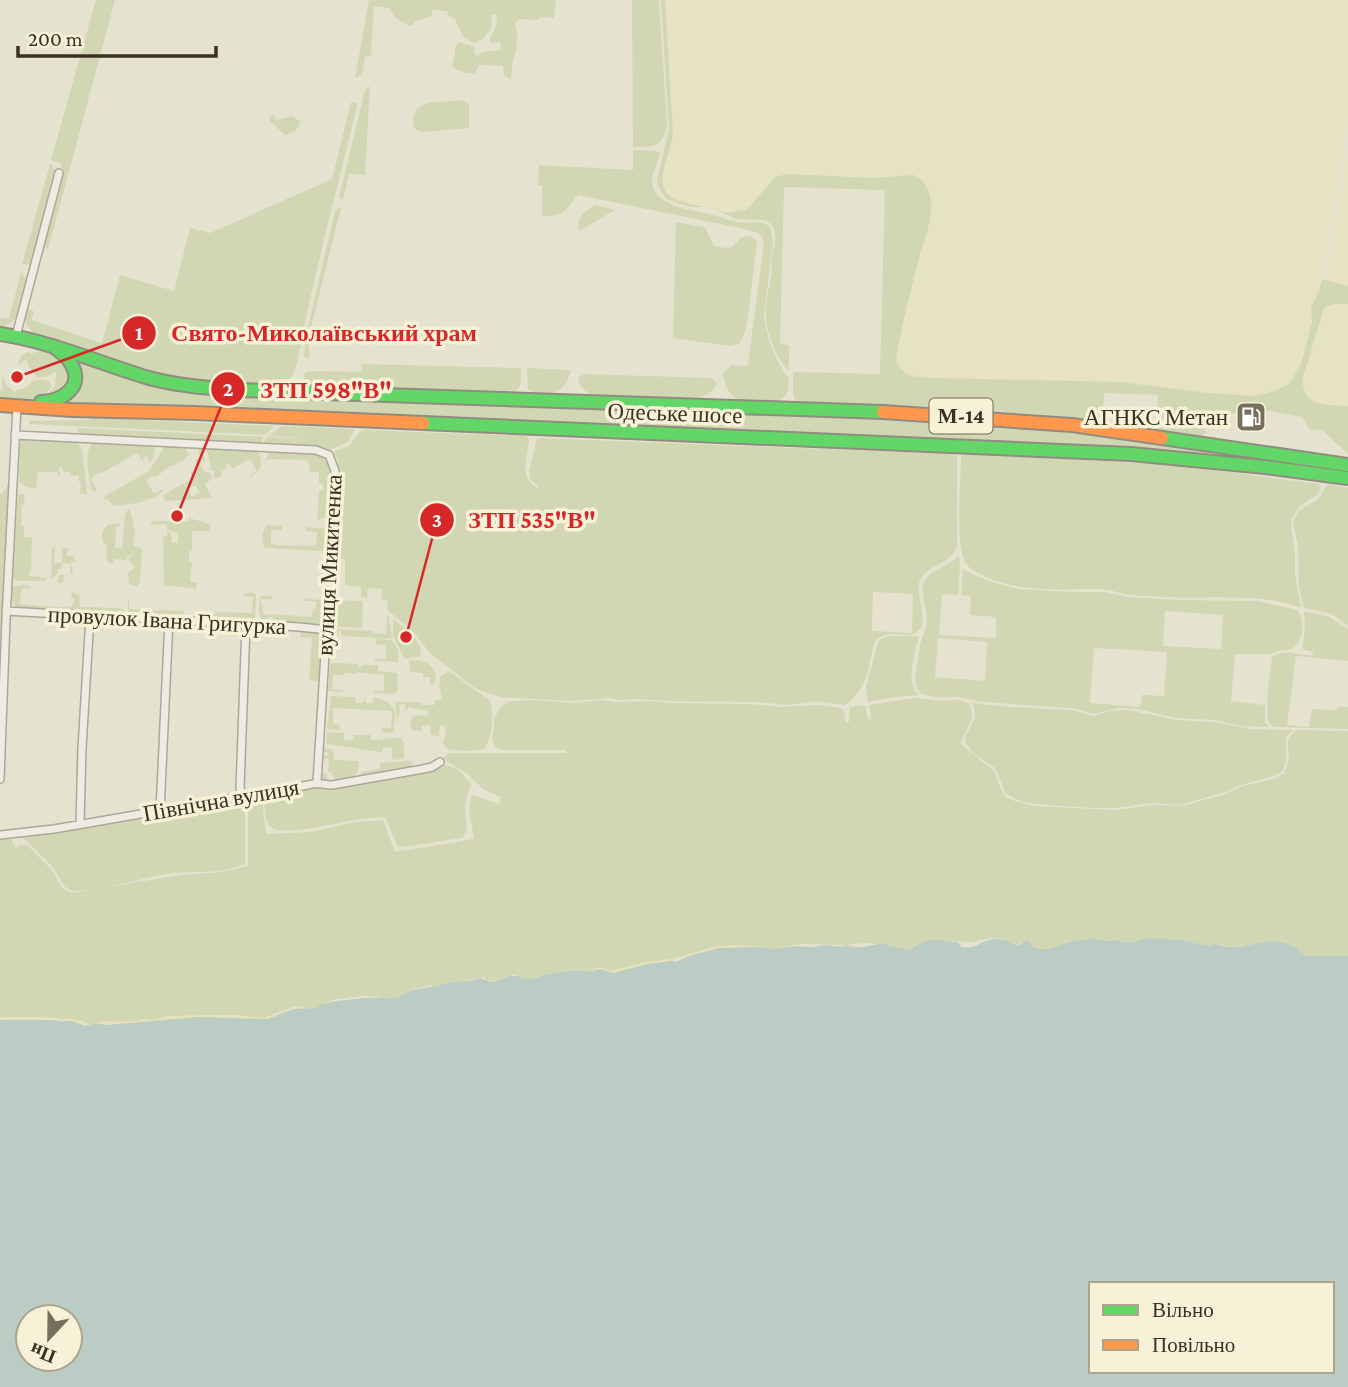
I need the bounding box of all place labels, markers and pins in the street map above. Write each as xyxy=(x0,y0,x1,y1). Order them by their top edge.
callout: Свято-Миколаївський храм xyxy=(122,310,491,355)
callout: ЗТП 598"В" xyxy=(211,367,405,412)
fuel station icon: АГНКС Метан xyxy=(1234,400,1268,434)
place label: АГНКС Метан xyxy=(1084,404,1228,430)
callout: ЗТП 535"В" xyxy=(419,498,610,543)

